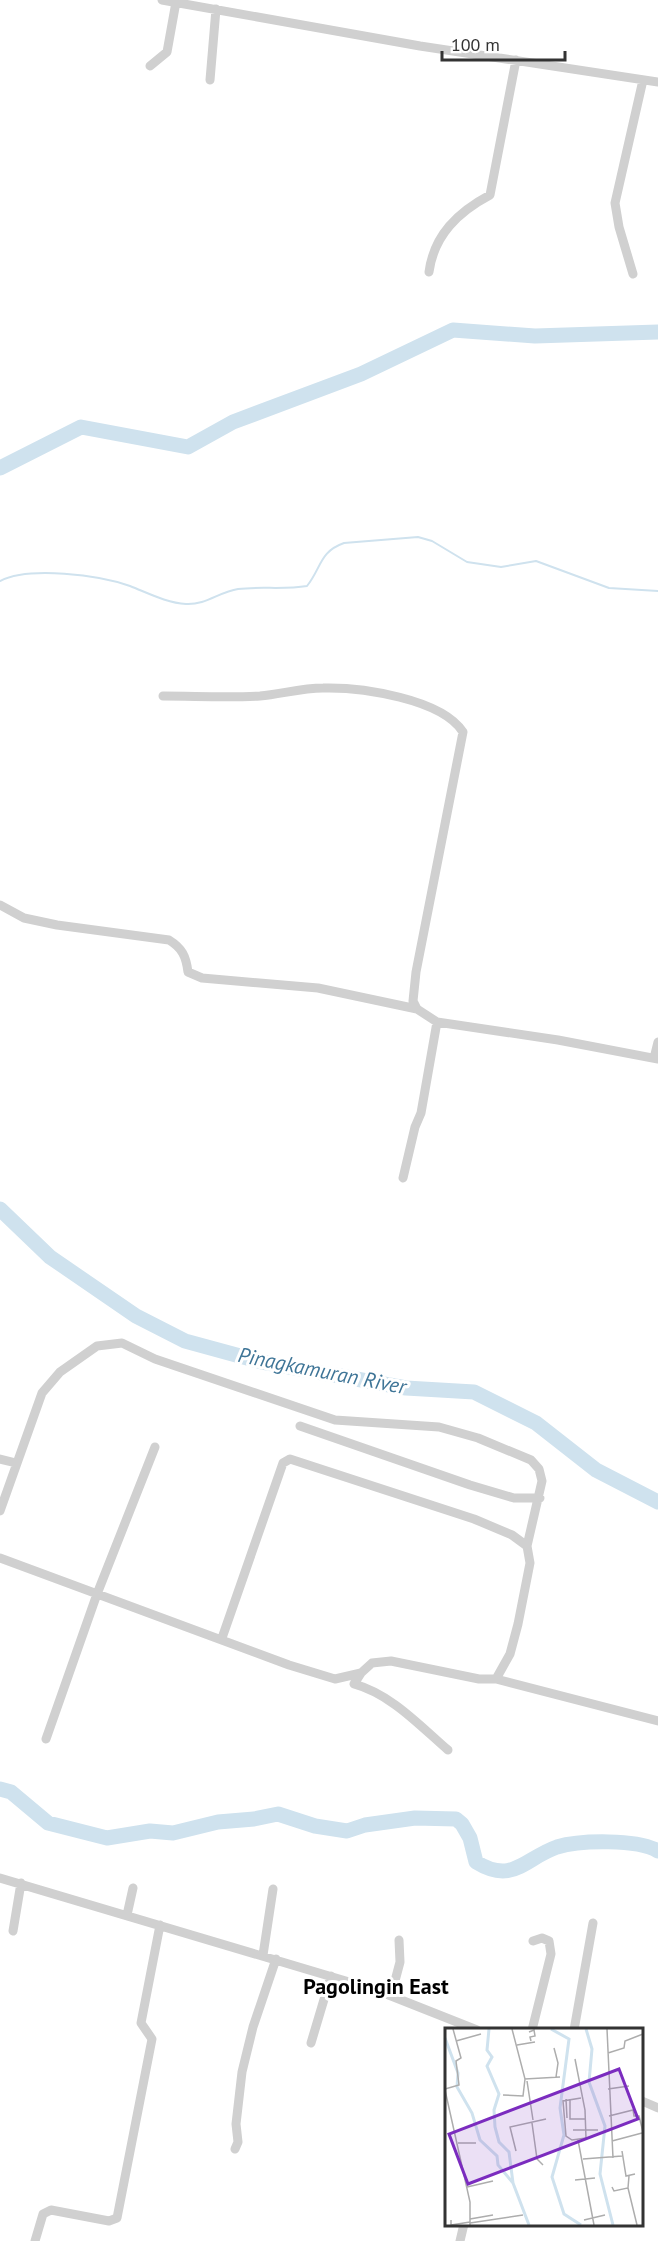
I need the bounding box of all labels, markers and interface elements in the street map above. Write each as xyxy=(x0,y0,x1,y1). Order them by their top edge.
scale bar xyxy=(442,24,565,62)
text: 100 m xyxy=(451,33,500,56)
water label: Pinagkamuran River xyxy=(236,1341,410,1400)
district label: Pagolingin East xyxy=(303,1972,449,2000)
inset map xyxy=(445,2028,643,2226)

